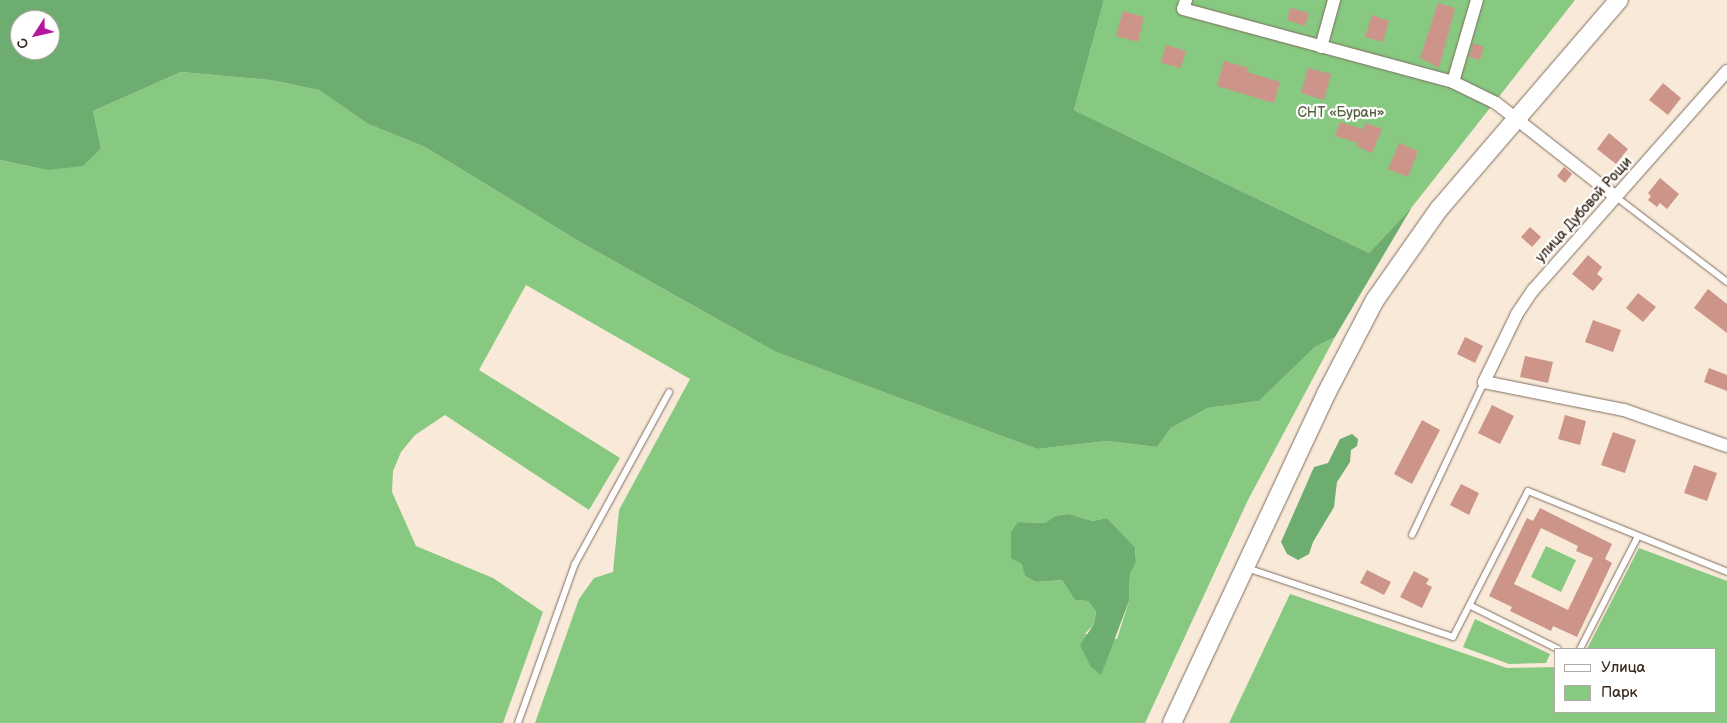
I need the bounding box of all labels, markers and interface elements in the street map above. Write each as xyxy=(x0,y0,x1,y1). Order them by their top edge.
north arrow xyxy=(10,10,60,60)
text: С xyxy=(13,34,33,52)
park label: СНТ «Буран» xyxy=(1297,105,1385,121)
street label: улица Дубовой Рощи xyxy=(1532,154,1636,266)
legend xyxy=(1554,648,1717,713)
text: Улица xyxy=(1601,658,1645,677)
text: Парк xyxy=(1601,683,1638,702)

